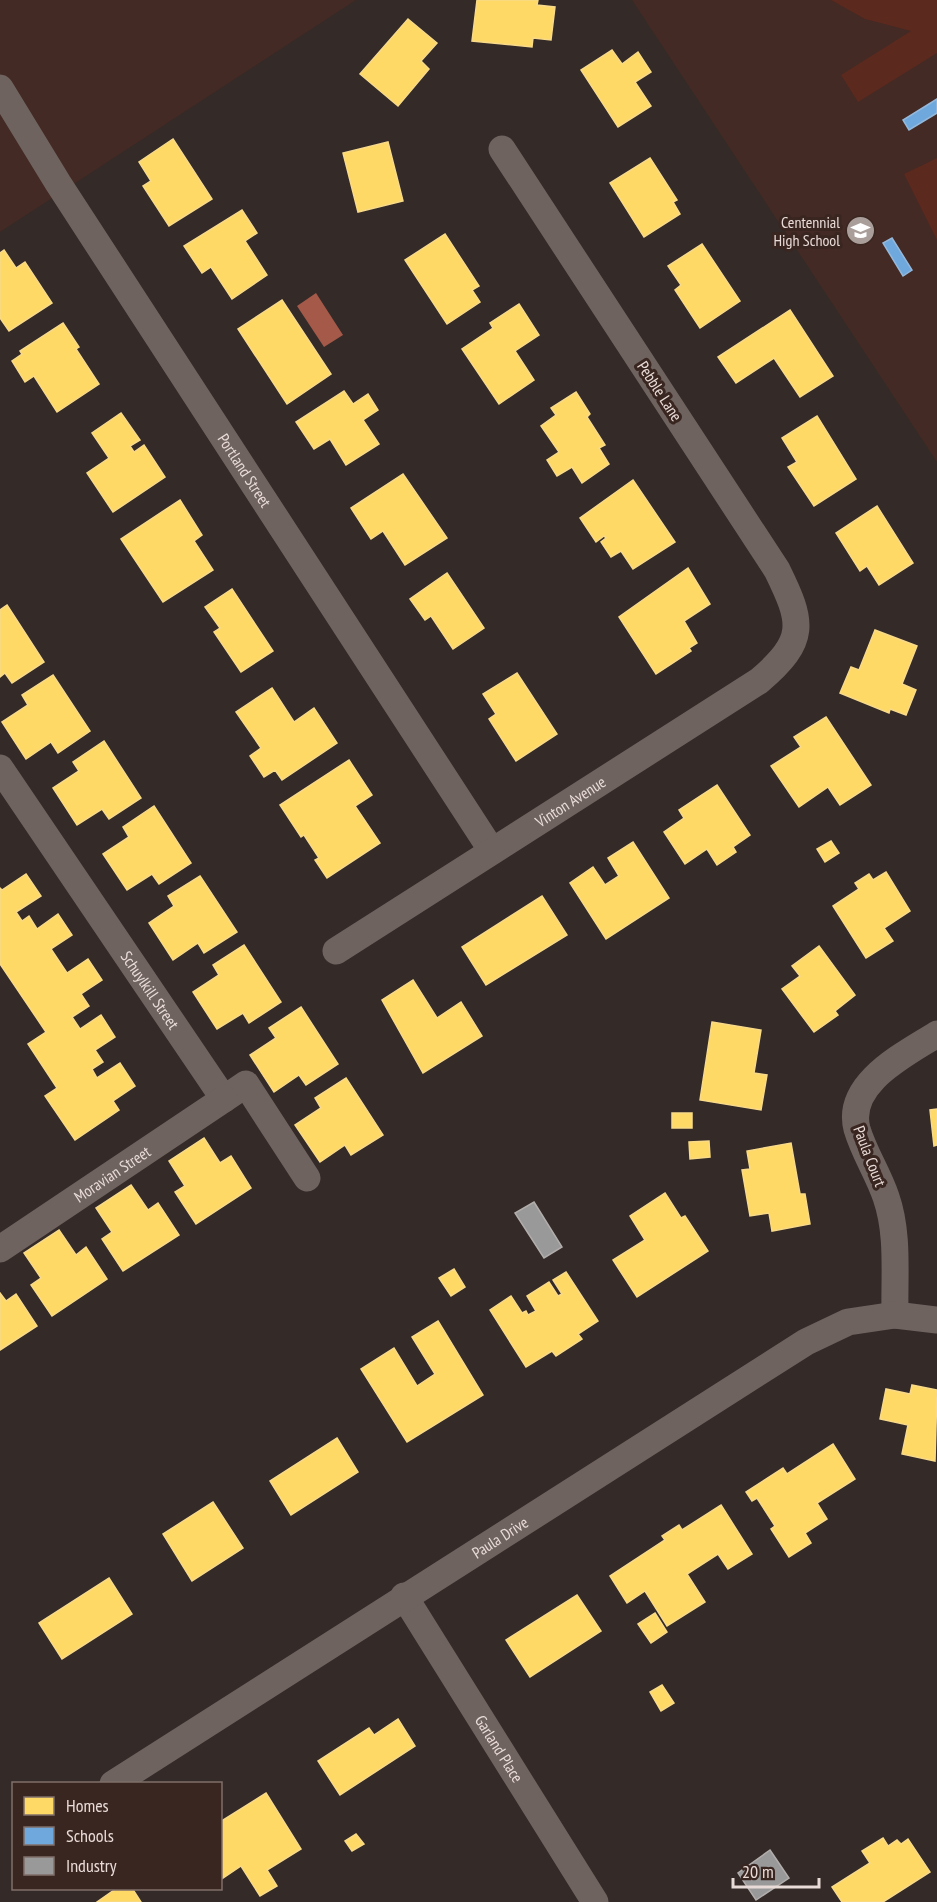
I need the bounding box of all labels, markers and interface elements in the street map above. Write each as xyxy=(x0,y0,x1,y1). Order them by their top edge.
place label: Centennial High School xyxy=(773,212,840,250)
school or university icon: Centennial High School xyxy=(845,215,877,247)
street label: Pebble Lane xyxy=(633,357,687,425)
street label: Portland Street xyxy=(214,430,276,511)
street label: Vinton Avenue xyxy=(531,772,609,832)
street label: Schuylkill Street xyxy=(117,947,184,1033)
street label: Paula Court xyxy=(849,1123,891,1190)
street label: Moravian Street xyxy=(70,1141,155,1207)
street label: Paula Drive xyxy=(468,1512,532,1562)
street label: Garland Place xyxy=(471,1711,528,1786)
legend xyxy=(12,1782,222,1890)
text: Homes xyxy=(66,1794,109,1817)
text: Schools xyxy=(66,1824,114,1847)
scale bar xyxy=(733,1851,818,1889)
text: Industry xyxy=(66,1854,117,1877)
text: 20 m xyxy=(742,1860,774,1883)

